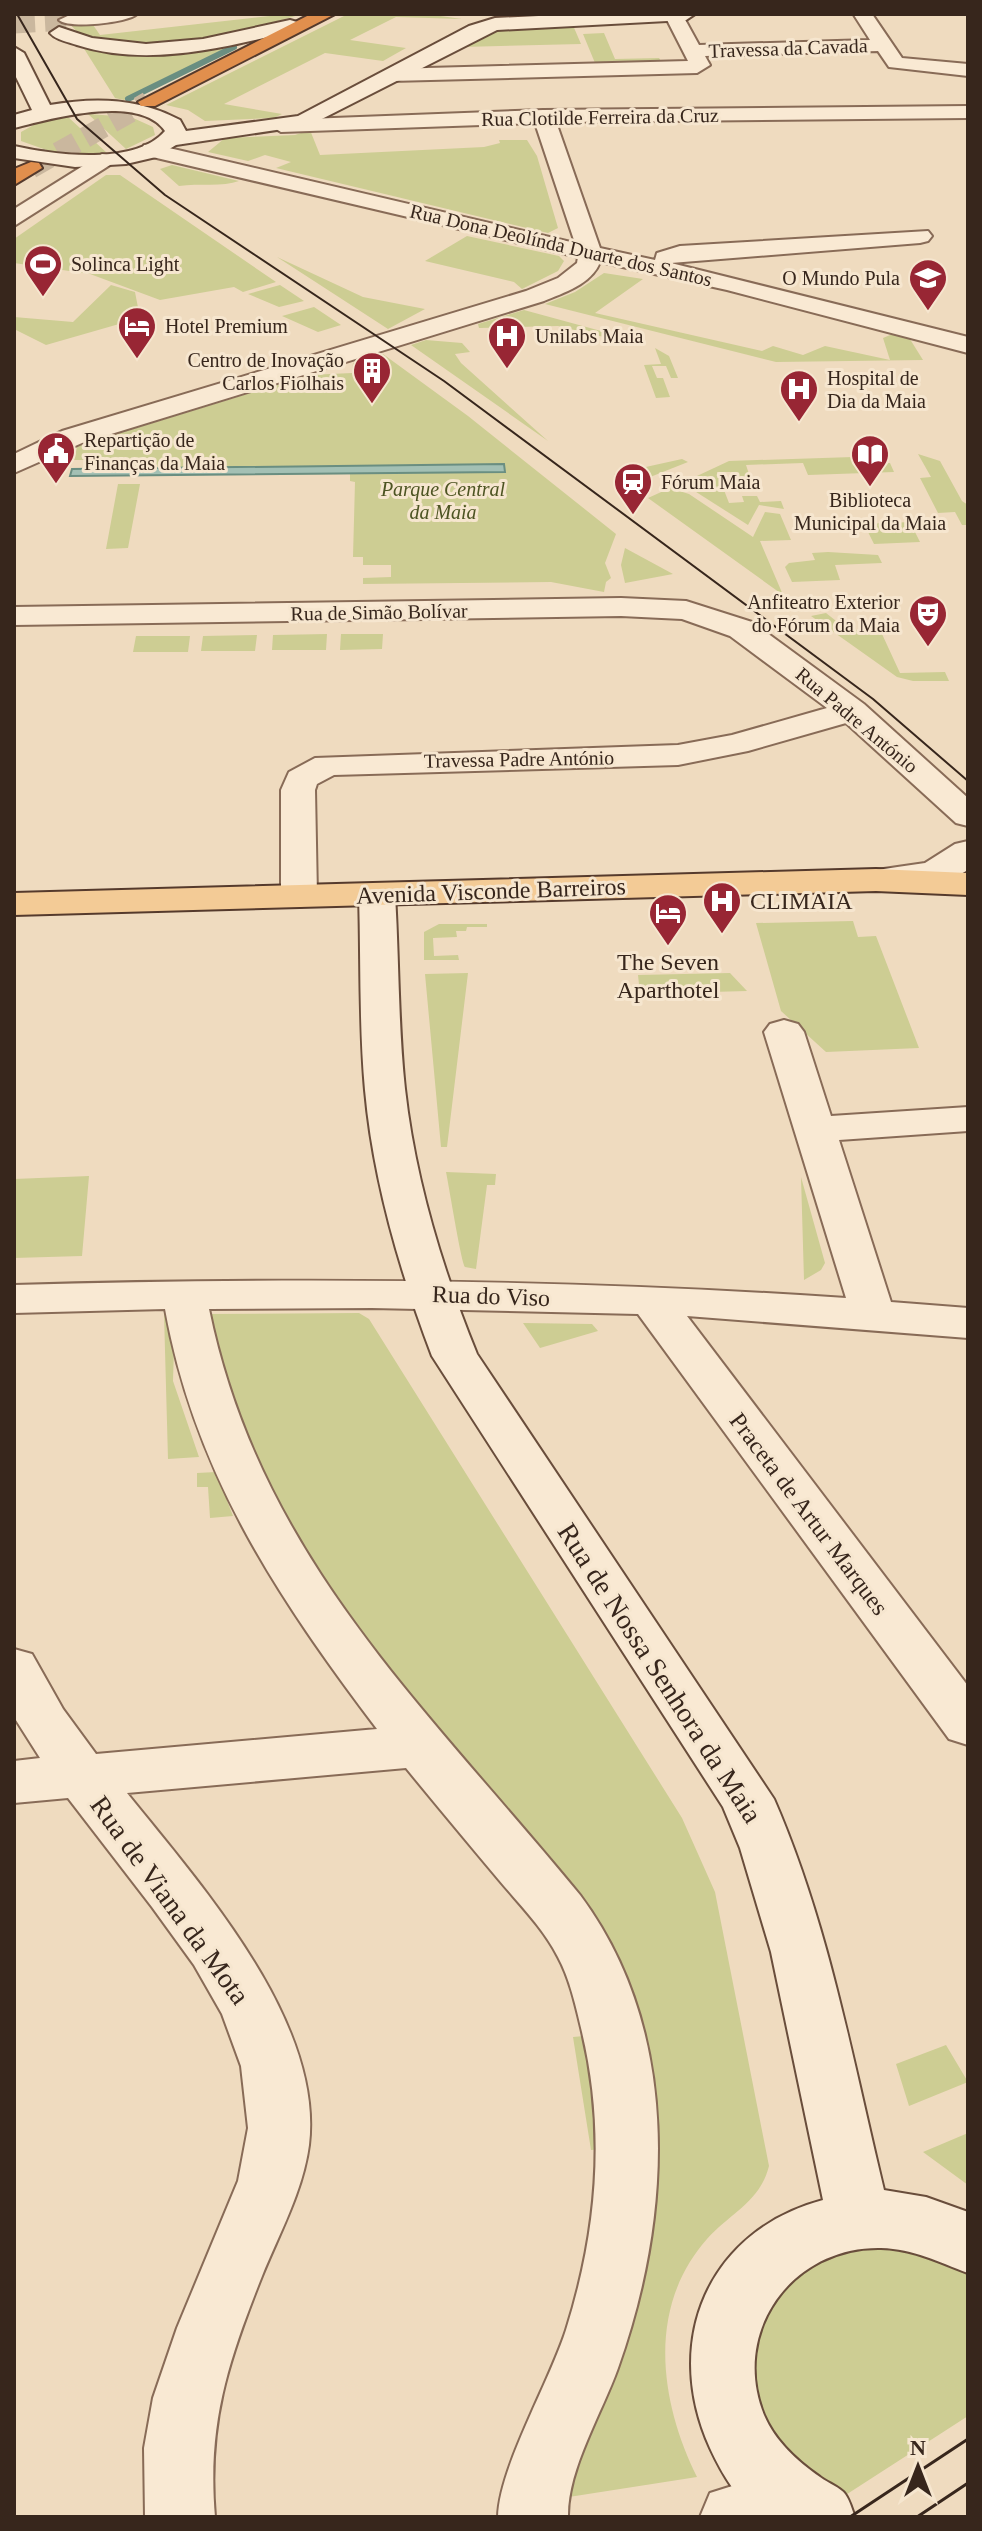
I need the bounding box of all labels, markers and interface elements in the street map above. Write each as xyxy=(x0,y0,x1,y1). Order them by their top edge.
street label: Travessa da Cavada xyxy=(708,34,868,62)
street label: Rua Clotilde Ferreira da Cruz xyxy=(481,104,719,130)
street label: Rua Dona Deolínda Duarte dos Santos xyxy=(408,199,714,291)
sports icon: Solinca Light xyxy=(22,243,64,298)
place label: Solinca Light xyxy=(71,253,180,276)
school or university icon: O Mundo Pula xyxy=(907,257,949,312)
place label: O Mundo Pula xyxy=(782,267,900,289)
hotel icon: Hotel Premium xyxy=(116,305,158,360)
place label: Hotel Premium xyxy=(165,315,288,337)
hospital icon: Unilabs Maia xyxy=(486,315,528,370)
place label: Unilabs Maia xyxy=(535,325,643,347)
place label: Centro de Inovação Carlos Fiolhais xyxy=(187,349,344,394)
building icon: Centro de Inovação Carlos Fiolhais xyxy=(351,350,393,405)
place label: Hospital de Dia da Maia xyxy=(827,367,926,412)
hospital icon: Hospital de Dia da Maia xyxy=(778,368,820,423)
place label: Repartição de Finanças da Maia xyxy=(84,429,225,475)
public building icon: Repartição de Finanças da Maia xyxy=(35,430,77,485)
library icon: Biblioteca Municipal da Maia xyxy=(849,433,891,488)
station icon: Fórum Maia xyxy=(612,461,654,516)
place label: Fórum Maia xyxy=(661,471,761,493)
park label: Parque Central da Maia xyxy=(380,478,506,523)
place label: Biblioteca Municipal da Maia xyxy=(794,489,946,535)
place label: Anfiteatro Exterior do Fórum da Maia xyxy=(747,591,900,636)
theatre icon: Anfiteatro Exterior do Fórum da Maia xyxy=(907,593,949,648)
street label: Rua de Simão Bolívar xyxy=(290,599,468,625)
street label: Rua Padre António xyxy=(792,663,922,777)
street label: Travessa Padre António xyxy=(424,746,614,772)
street label: Avenida Visconde Barreiros xyxy=(356,873,626,909)
hospital icon: CLIMAIA xyxy=(701,880,743,935)
place label: CLIMAIA xyxy=(750,888,853,914)
hotel icon: The Seven Aparthotel xyxy=(647,892,689,947)
place label: The Seven Aparthotel xyxy=(617,949,720,1003)
street label: Rua do Viso xyxy=(432,1281,550,1311)
street label: Praceta de Artur Marques xyxy=(725,1408,893,1620)
street label: Rua de Nossa Senhora da Maia xyxy=(552,1518,769,1829)
street label: Rua de Viana da Mota xyxy=(84,1790,256,2011)
north arrow xyxy=(878,2427,958,2507)
text: N xyxy=(910,2435,926,2460)

